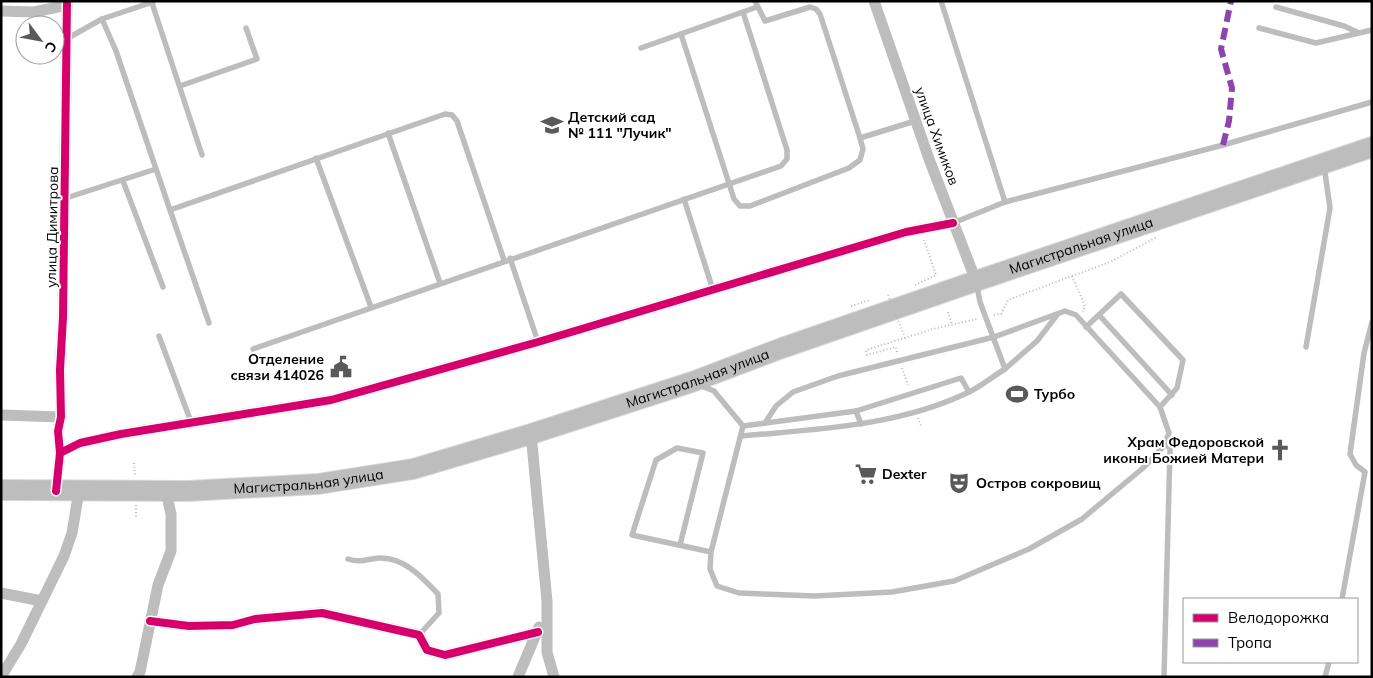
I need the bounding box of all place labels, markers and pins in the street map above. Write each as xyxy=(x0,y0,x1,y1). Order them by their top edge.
place label: Детский сад № 111 "Лучик" xyxy=(568,108,672,142)
school or university icon: Детский сад № 111 "Лучик" xyxy=(539,112,565,138)
place label: Отделение связи 414026 xyxy=(230,350,324,384)
public building icon: Отделение связи 414026 xyxy=(328,354,354,380)
sports icon: Турбо xyxy=(1004,381,1030,407)
place label: Турбо xyxy=(1034,385,1075,403)
place label: Храм Федоровской иконы Божией Матери xyxy=(1103,433,1264,467)
church icon: Храм Федоровской иконы Божией Матери xyxy=(1267,437,1293,463)
supermarket icon: Dexter xyxy=(853,461,879,487)
place label: Dexter xyxy=(882,465,927,483)
theatre icon: Остров сокровищ xyxy=(946,470,972,496)
place label: Остров сокровищ xyxy=(976,474,1101,492)

